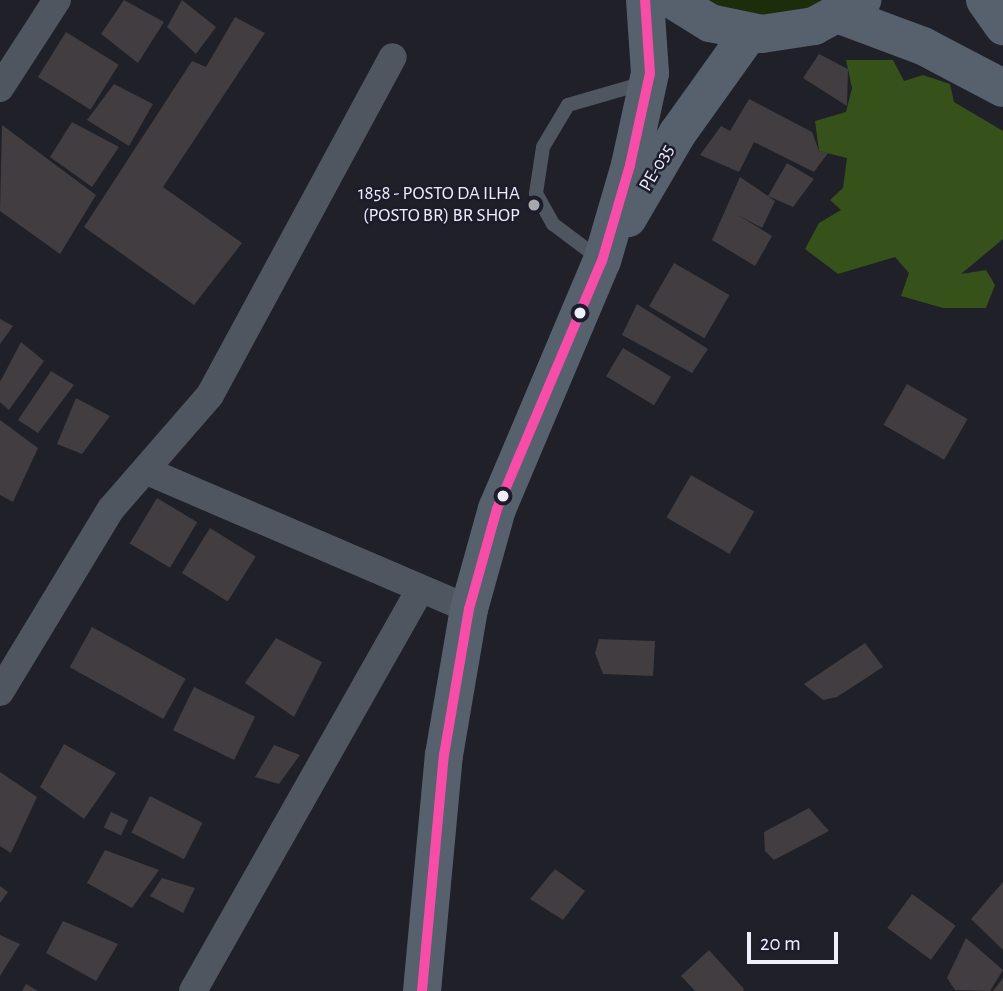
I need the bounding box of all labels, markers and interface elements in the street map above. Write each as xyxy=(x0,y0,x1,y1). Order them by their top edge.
street label: PE-035 xyxy=(635,141,679,195)
place label: 1858 - POSTO DA ILHA (POSTO BR) BR SHOP xyxy=(358,183,520,227)
marker: 1858 - POSTO DA ILHA (POSTO BR) BR SHOP xyxy=(526,197,542,213)
unlabelled marker xyxy=(573,306,587,320)
unlabelled marker xyxy=(496,489,510,503)
scale bar xyxy=(751,918,842,962)
text: 20 m xyxy=(760,933,801,954)

